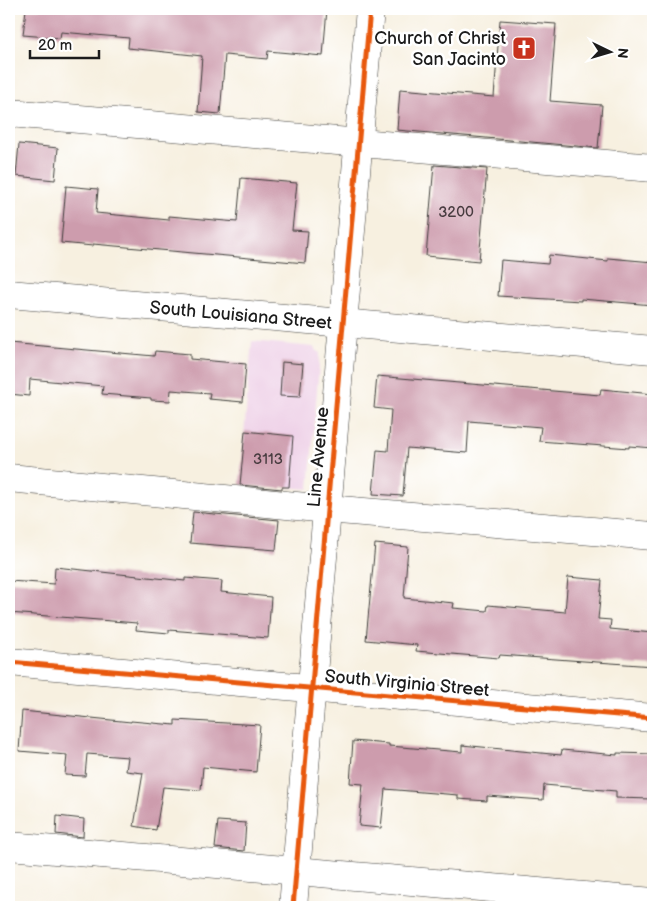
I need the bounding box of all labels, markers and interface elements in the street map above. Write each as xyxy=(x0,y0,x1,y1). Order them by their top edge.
scale bar xyxy=(30,28,99,60)
place label: Church of Christ San Jacinto xyxy=(374,28,506,70)
north arrow xyxy=(584,28,634,78)
church icon: Church of Christ San Jacinto xyxy=(511,35,537,61)
text: 20 m xyxy=(38,36,72,55)
text: N xyxy=(614,47,631,59)
house number: 3200 xyxy=(438,203,474,222)
street label: South Louisiana Street xyxy=(149,297,333,334)
street label: Line Avenue xyxy=(304,406,333,508)
house number: 3113 xyxy=(253,450,283,469)
street label: South Virginia Street xyxy=(324,666,491,701)

